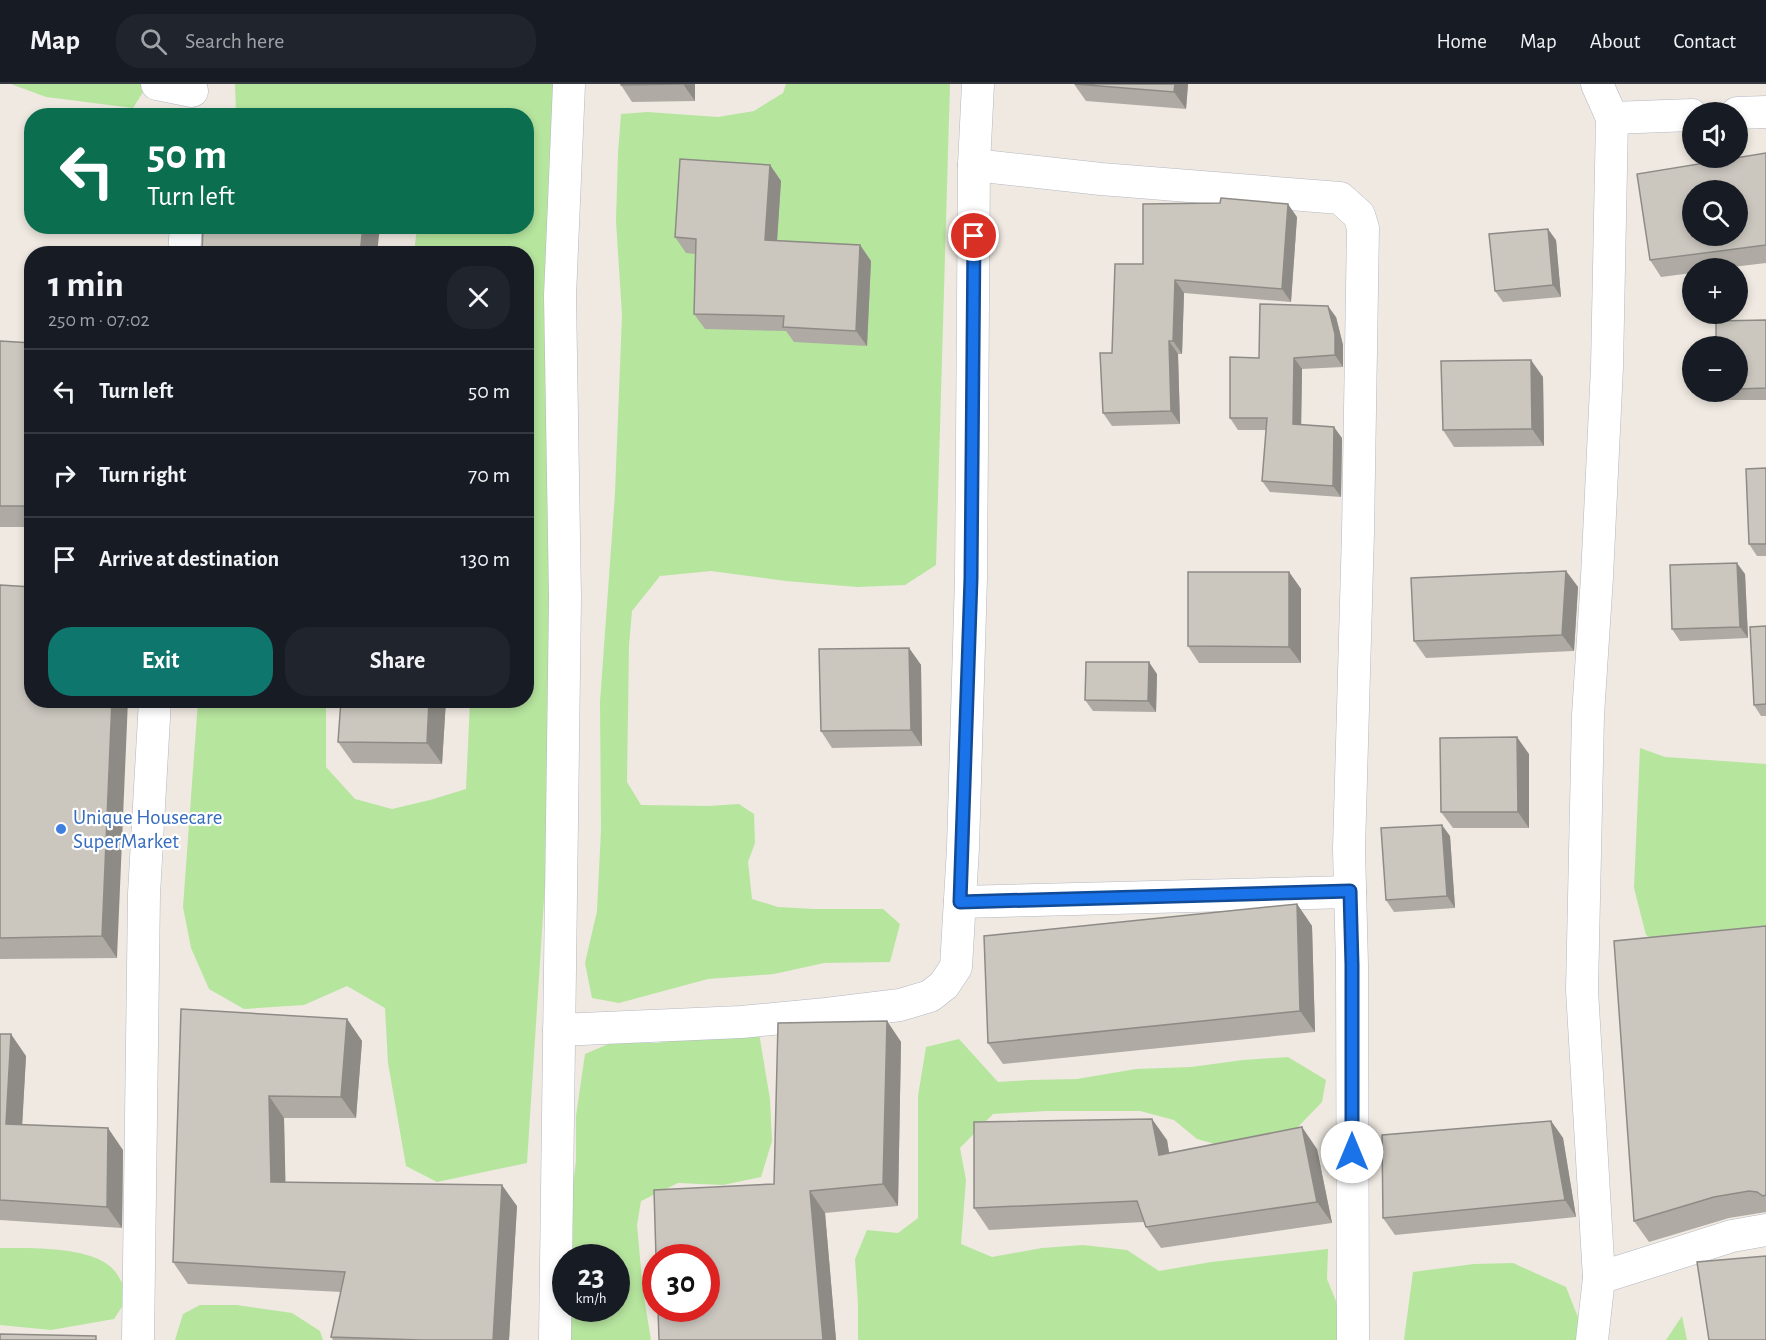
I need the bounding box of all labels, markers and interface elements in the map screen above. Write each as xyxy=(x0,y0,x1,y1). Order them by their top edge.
search box xyxy=(116,14,536,68)
icon: search xyxy=(137,25,170,58)
text: Map xyxy=(30,27,80,55)
text: Search here xyxy=(185,30,284,52)
text: Home xyxy=(1436,31,1487,52)
text: Map xyxy=(1520,31,1557,52)
text: About xyxy=(1590,31,1640,52)
text: Contact xyxy=(1673,31,1736,52)
map controls xyxy=(1682,102,1748,402)
button: sound xyxy=(1682,102,1748,168)
icon: left xyxy=(48,132,126,210)
text: 50 m xyxy=(147,134,227,176)
button: search xyxy=(1682,180,1748,246)
text: Turn left xyxy=(147,183,235,210)
pin xyxy=(948,210,999,261)
icon: arrive xyxy=(957,219,990,252)
button: + xyxy=(1682,258,1748,324)
button: close xyxy=(447,266,510,329)
text: 1 min xyxy=(48,267,124,303)
text: 250 m · 07:02 xyxy=(48,310,150,330)
button: − xyxy=(1682,336,1748,402)
icon: left xyxy=(48,375,81,408)
text: Turn left xyxy=(99,380,173,402)
text: 50 m xyxy=(468,380,510,402)
icon: right xyxy=(48,459,81,492)
text: Turn right xyxy=(99,464,186,486)
text: 70 m xyxy=(468,464,510,486)
icon: arrive xyxy=(48,543,81,576)
text: Arrive at destination xyxy=(99,548,279,570)
text: 130 m xyxy=(461,548,510,570)
button: Exit xyxy=(48,627,273,696)
button: Share xyxy=(285,627,510,696)
place label: Unique Housecare SuperMarket xyxy=(73,807,222,852)
marker: Unique Housecare SuperMarket xyxy=(54,822,68,836)
position arrow xyxy=(1320,1120,1384,1184)
speed limit sign: 30 xyxy=(642,1244,720,1322)
text: 23 xyxy=(577,1261,605,1291)
text: km/h xyxy=(576,1291,606,1306)

